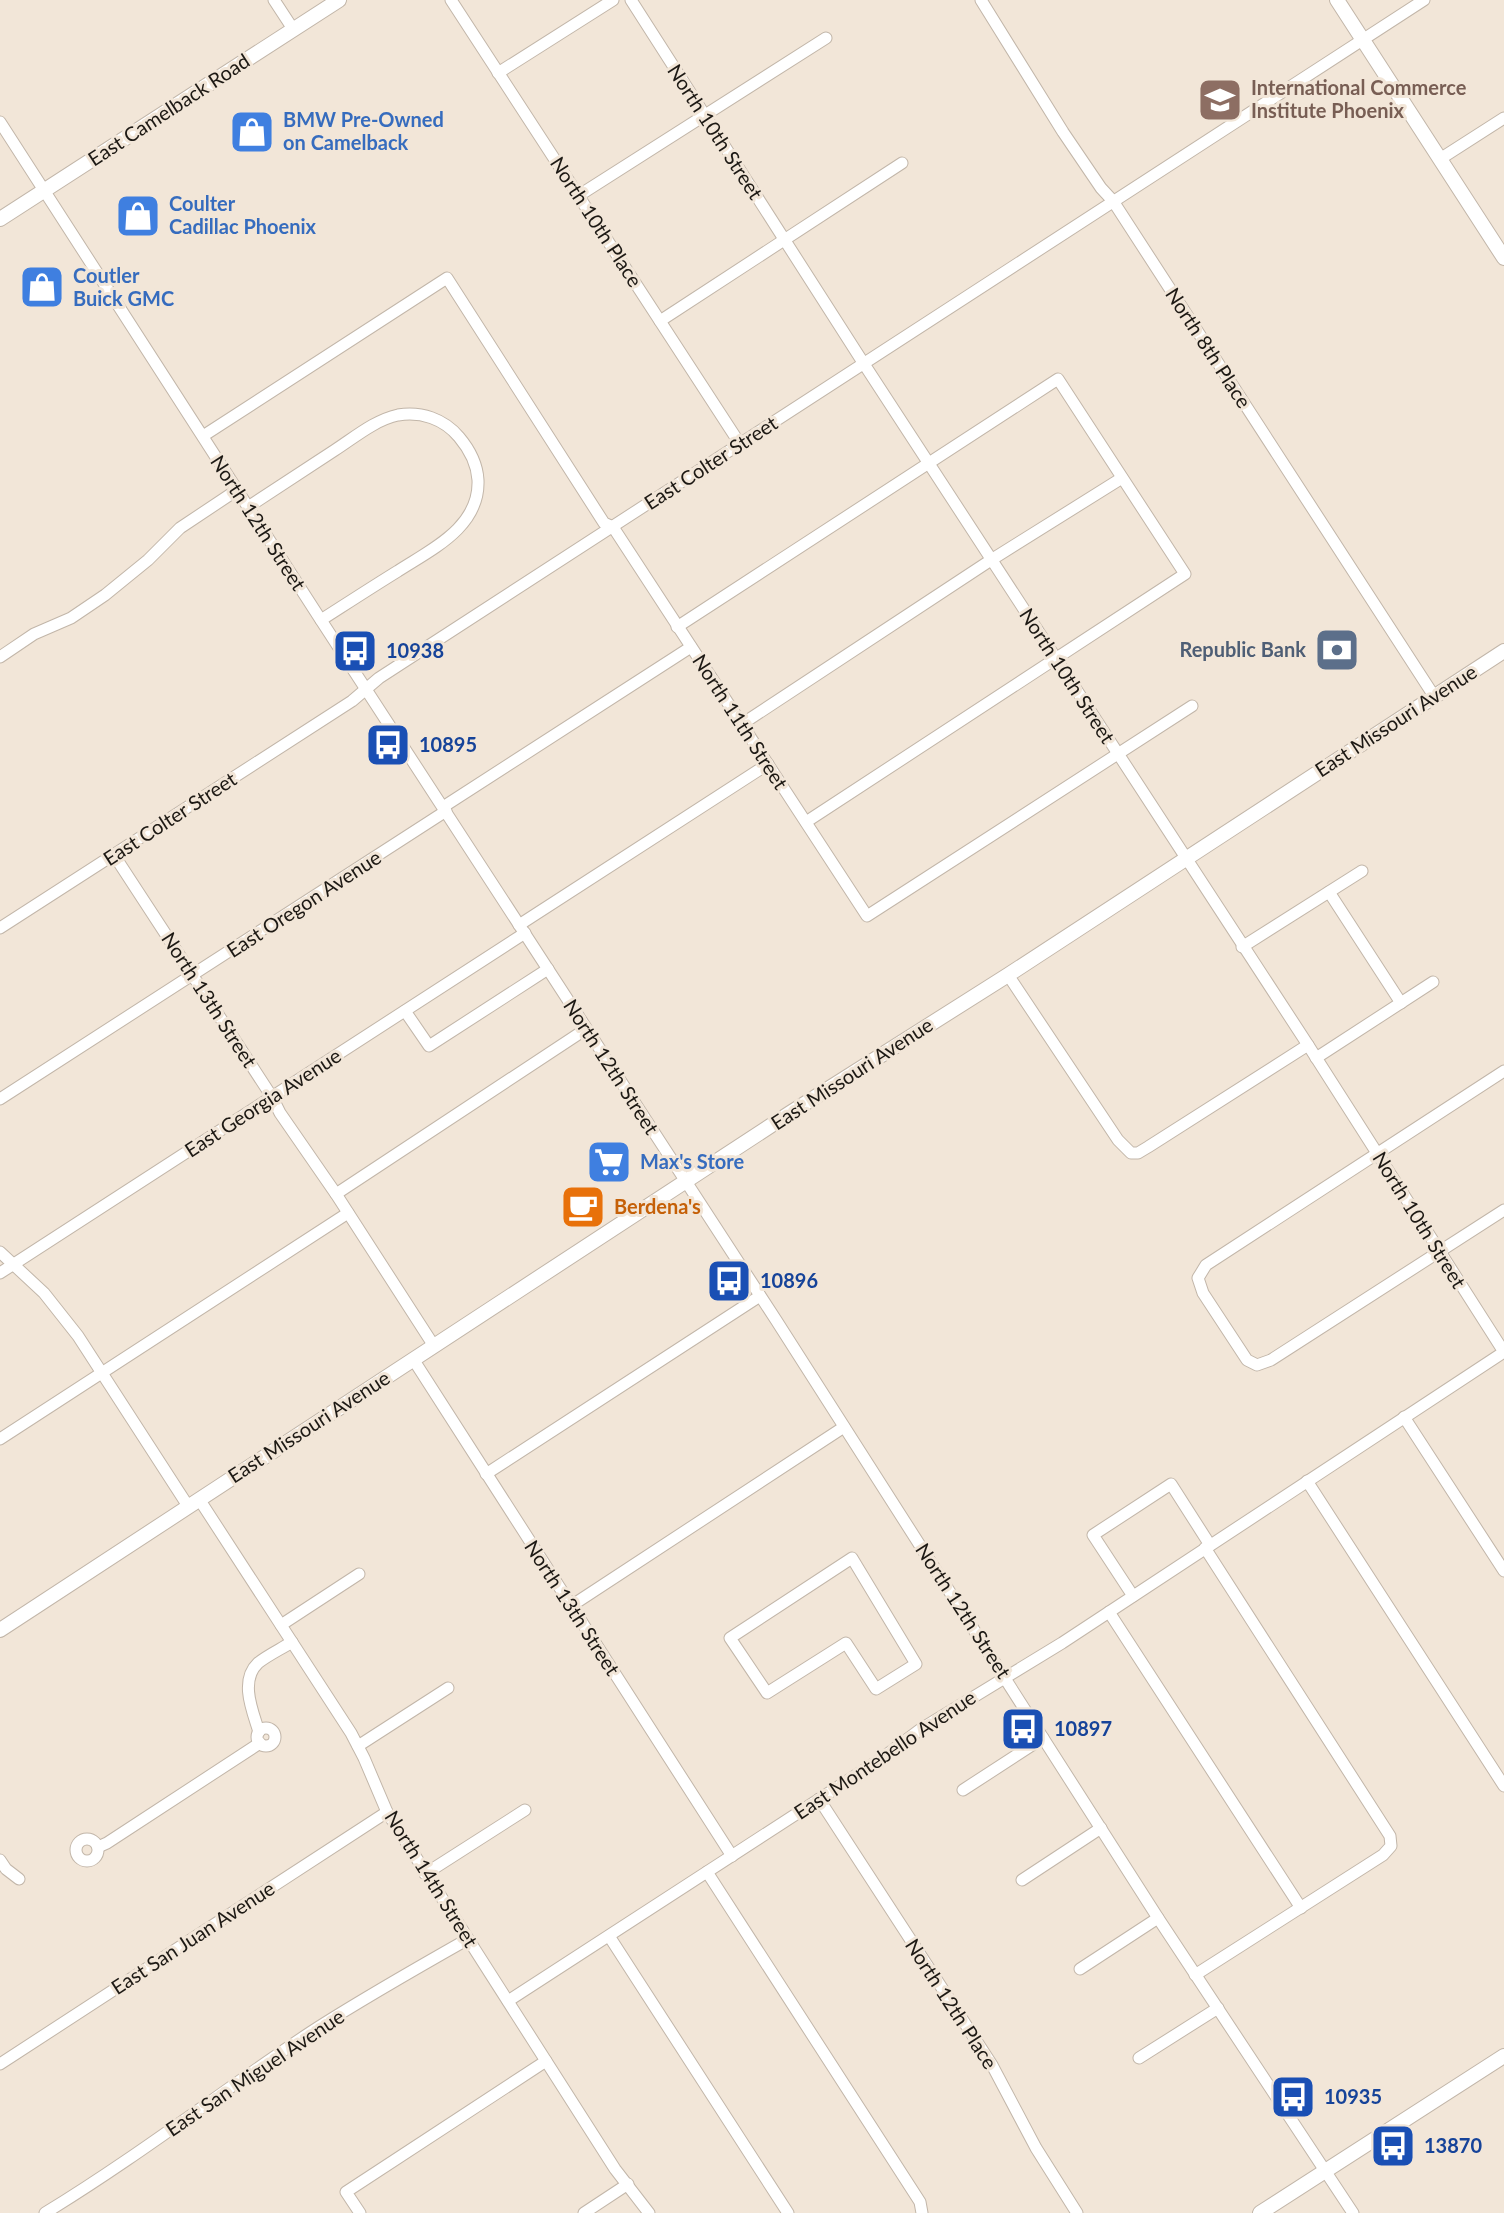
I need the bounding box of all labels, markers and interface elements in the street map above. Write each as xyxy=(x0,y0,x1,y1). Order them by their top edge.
street label: East Camelback Road xyxy=(83,48,254,170)
street label: North 10th Street xyxy=(663,59,768,204)
place label: International Commerce Institute Phoenix xyxy=(1251,75,1467,122)
school or university icon: International Commerce Institute Phoenix xyxy=(1196,76,1244,124)
place label: BMW Pre-Owned on Camelback xyxy=(283,107,444,154)
shop icon: BMW Pre-Owned on Camelback xyxy=(228,108,276,156)
street label: North 10th Place xyxy=(546,152,648,291)
place label: Coulter Cadillac Phoenix xyxy=(169,191,317,238)
shop icon: Coulter Cadillac Phoenix xyxy=(114,192,162,240)
shop icon: Coutler Buick GMC xyxy=(18,263,66,311)
place label: Coutler Buick GMC xyxy=(73,263,174,310)
street label: North 8th Place xyxy=(1161,283,1257,412)
street label: East Colter Street xyxy=(639,410,782,514)
street label: North 12th Street xyxy=(206,450,311,595)
street label: North 10th Street xyxy=(1015,603,1120,748)
bank icon: Republic Bank xyxy=(1313,626,1361,674)
bus stop icon: 10938 xyxy=(331,627,379,675)
place label: Republic Bank xyxy=(1179,637,1306,661)
place label: 10938 xyxy=(386,638,444,662)
street label: North 11th Street xyxy=(688,649,793,794)
street label: East Missouri Avenue xyxy=(1310,659,1481,781)
bus stop icon: 10895 xyxy=(364,721,412,769)
place label: 10895 xyxy=(419,732,477,756)
street label: East Colter Street xyxy=(98,766,241,870)
street label: East Oregon Avenue xyxy=(222,844,385,962)
street label: North 13th Street xyxy=(157,927,262,1072)
street label: North 12th Street xyxy=(559,994,664,1139)
street label: East Missouri Avenue xyxy=(766,1012,937,1134)
street label: East Georgia Avenue xyxy=(180,1043,345,1162)
supermarket icon: Max's Store xyxy=(585,1138,633,1186)
street label: North 10th Street xyxy=(1368,1147,1471,1292)
place label: Max's Store xyxy=(640,1149,744,1173)
cafe icon: Berdena's xyxy=(559,1183,607,1231)
place label: Berdena's xyxy=(614,1194,701,1218)
bus stop icon: 10896 xyxy=(705,1257,753,1305)
place label: 10896 xyxy=(760,1268,818,1292)
street label: East Missouri Avenue xyxy=(223,1365,394,1487)
street label: North 13th Street xyxy=(520,1535,625,1680)
street label: North 12th Street xyxy=(911,1538,1016,1683)
street label: East Montebello Avenue xyxy=(789,1684,980,1824)
bus stop icon: 10897 xyxy=(999,1705,1047,1753)
place label: 10897 xyxy=(1054,1716,1112,1740)
street label: North 14th Street xyxy=(380,1806,483,1951)
street label: East San Juan Avenue xyxy=(106,1875,279,1999)
street label: North 12th Place xyxy=(901,1934,1003,2073)
street label: East San Miguel Avenue xyxy=(161,2004,348,2141)
bus stop icon: 10935 xyxy=(1269,2073,1317,2121)
place label: 10935 xyxy=(1324,2084,1382,2108)
bus stop icon: 13870 xyxy=(1369,2122,1417,2170)
place label: 13870 xyxy=(1424,2133,1482,2157)

